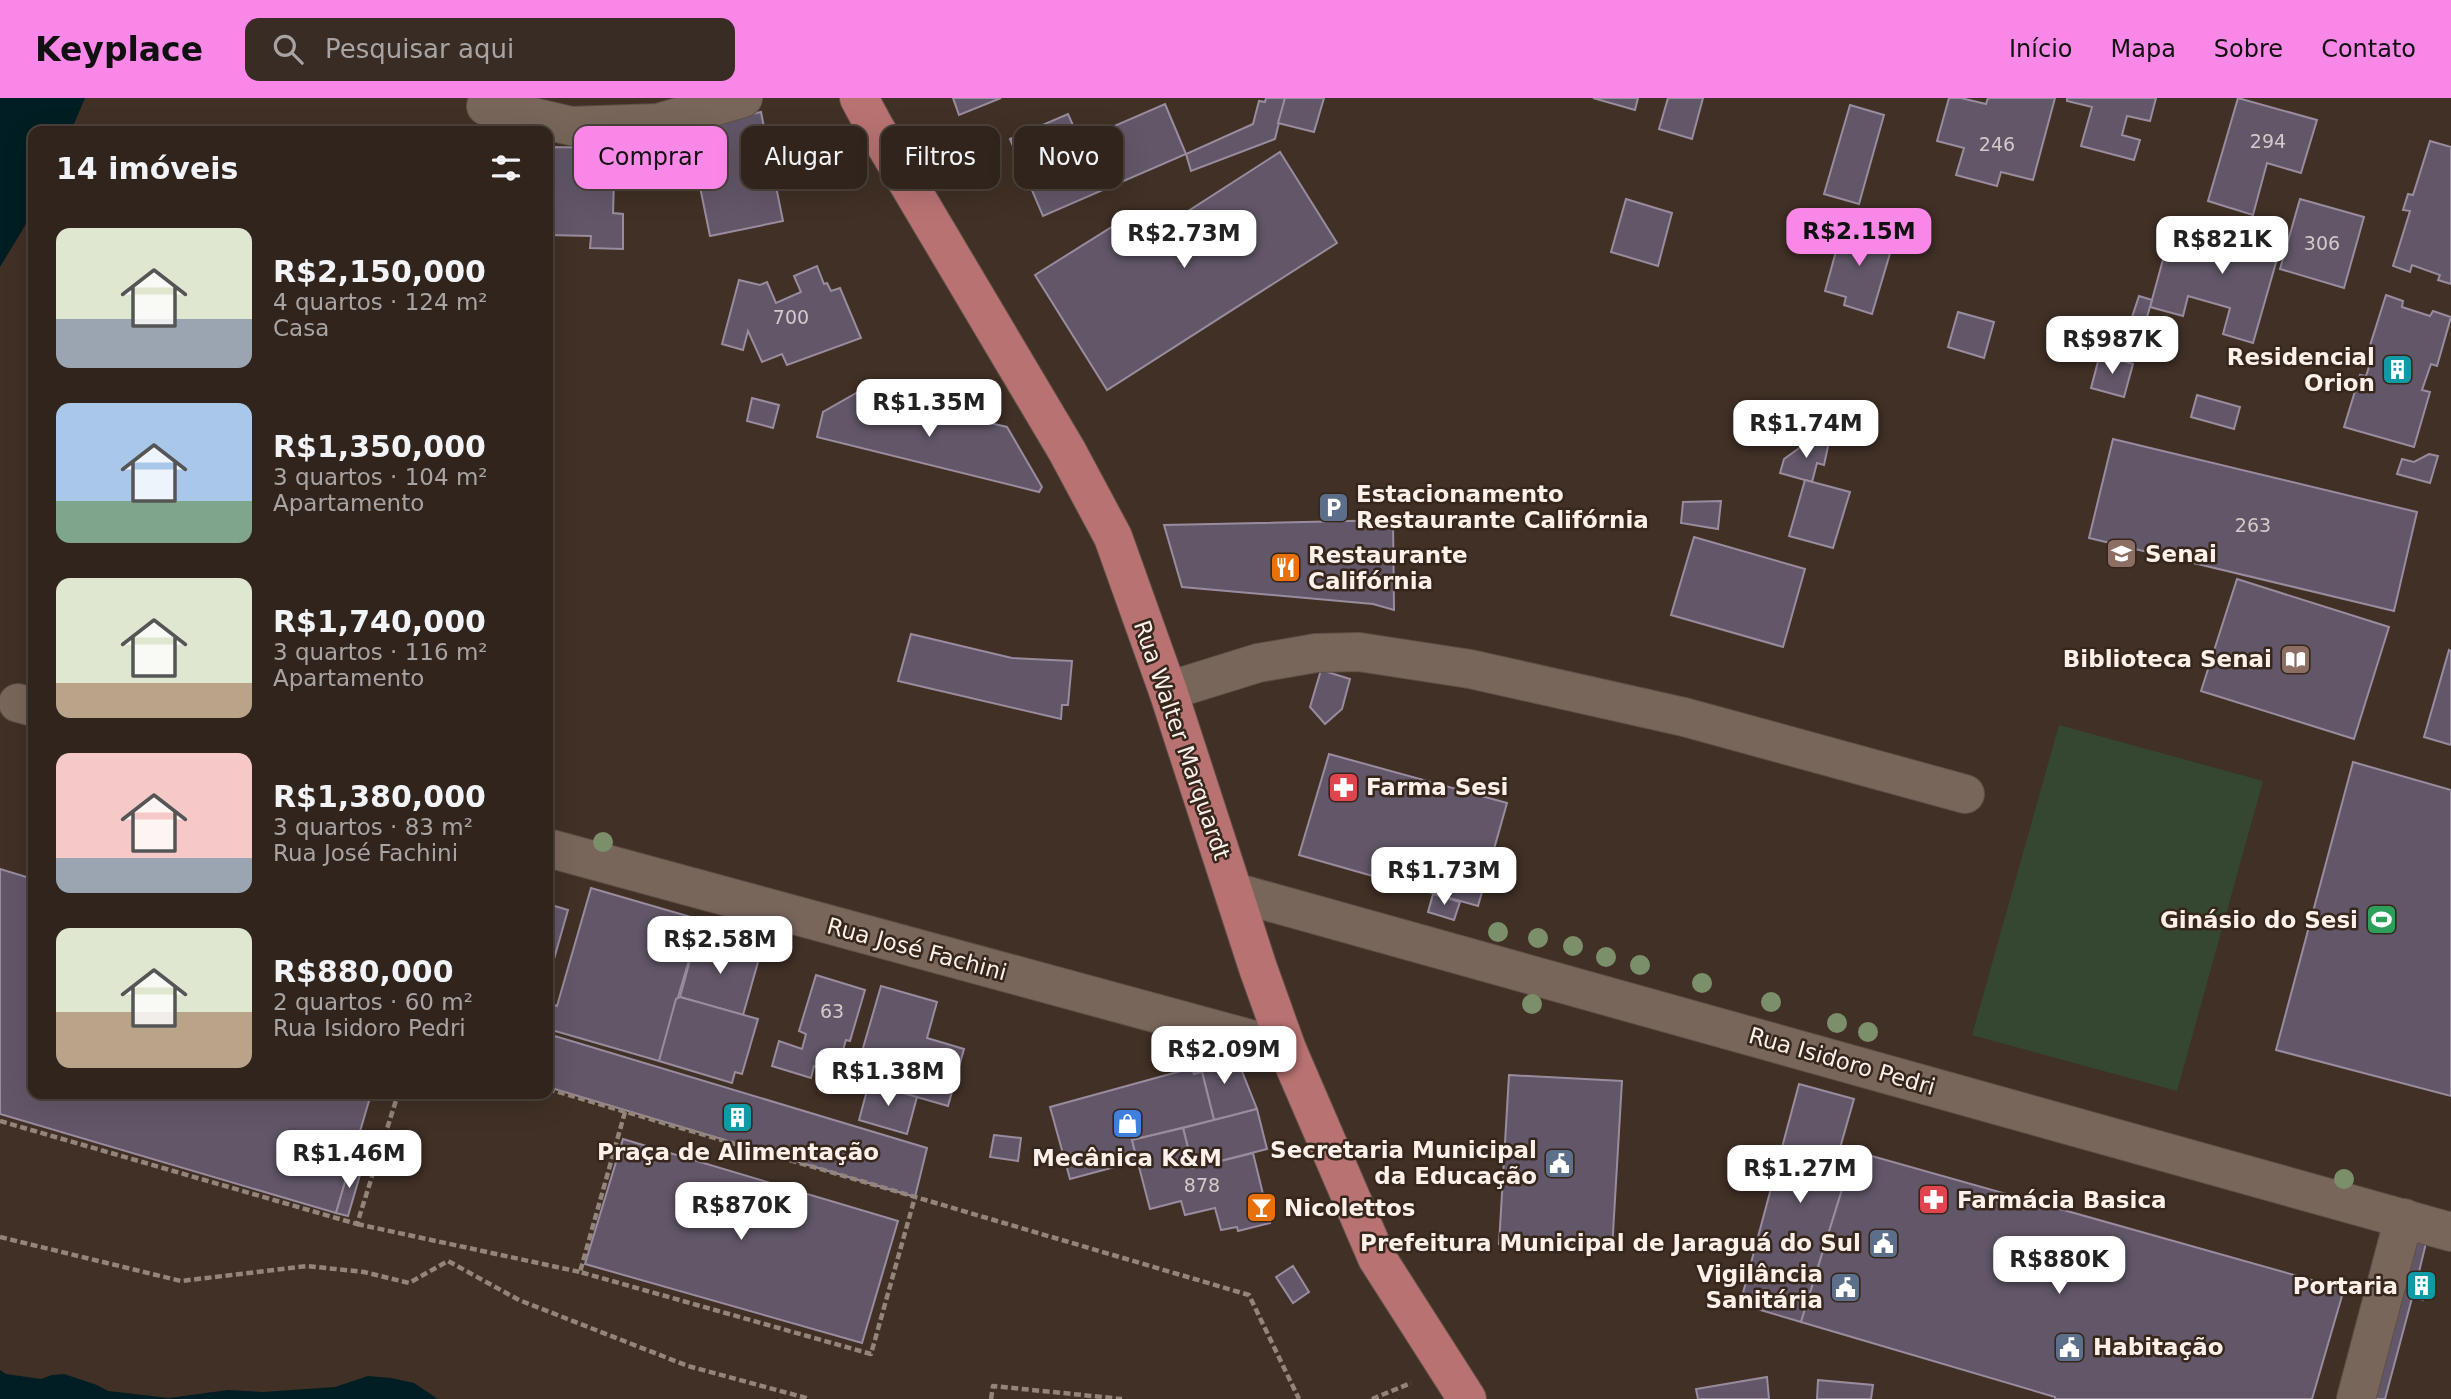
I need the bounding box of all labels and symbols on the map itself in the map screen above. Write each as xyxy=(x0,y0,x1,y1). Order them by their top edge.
house number: 294 xyxy=(2250,130,2286,152)
house number: 246 xyxy=(1979,133,2015,155)
pin: R$2.15M xyxy=(1794,208,1924,268)
pin: R$2.73M xyxy=(1119,211,1249,270)
pin: R$821K xyxy=(2165,216,2279,276)
house number: 306 xyxy=(2304,232,2340,254)
house number: 700 xyxy=(773,306,809,328)
pin: R$987K xyxy=(2055,316,2169,376)
place label: Residencial Orion xyxy=(2227,344,2375,396)
building icon: Residencial Orion xyxy=(2381,353,2415,387)
pin: R$1.35M xyxy=(864,380,994,439)
pin: R$1.74M xyxy=(1741,400,1871,460)
place label: Estacionamento Restaurante Califórnia xyxy=(1356,481,1649,533)
parking icon: Estacionamento Restaurante Califórnia xyxy=(1316,490,1350,524)
house number: 263 xyxy=(2235,514,2271,536)
school or university icon: Senai xyxy=(2105,537,2139,571)
place label: Senai xyxy=(2145,541,2217,567)
place label: Restaurante Califórnia xyxy=(1308,542,1468,594)
restaurant icon: Restaurante Califórnia xyxy=(1268,551,1302,585)
street label: Rua Walter Marquardt xyxy=(1129,617,1235,863)
library icon: Biblioteca Senai xyxy=(2278,642,2312,676)
place label: Biblioteca Senai xyxy=(2063,646,2272,672)
pharmacy icon: Farma Sesi xyxy=(1326,770,1360,804)
place label: Farma Sesi xyxy=(1366,774,1508,800)
pin: R$1.73M xyxy=(1379,848,1509,907)
sports icon: Ginásio do Sesi xyxy=(2364,903,2398,937)
place label: Ginásio do Sesi xyxy=(2160,907,2358,933)
street label: Rua José Fachini xyxy=(824,912,1010,986)
pin: R$2.58M xyxy=(655,916,785,976)
house number: 63 xyxy=(820,1000,844,1022)
street label: Rua Isidoro Pedri xyxy=(1746,1022,1938,1100)
pin: R$2.09M xyxy=(1159,1026,1289,1086)
pin: R$1.38M xyxy=(823,1048,953,1108)
building icon: Praça de Alimentação xyxy=(721,1101,755,1135)
shop icon: Mecânica K&M xyxy=(1110,1107,1144,1141)
pin: R$1.46M xyxy=(284,1130,414,1190)
place label: Secretaria Municipal da Educação xyxy=(1270,1137,1537,1189)
place label: Praça de Alimentação xyxy=(597,1139,879,1165)
place label: Mecânica K&M xyxy=(1032,1145,1222,1171)
public building icon: Secretaria Municipal da Educação xyxy=(1543,1146,1577,1180)
pin: R$1.27M xyxy=(1735,1146,1865,1205)
house number: 878 xyxy=(1184,1174,1220,1196)
pin: R$870K xyxy=(684,1182,798,1242)
pharmacy icon: Farmácia Basica xyxy=(1917,1183,1951,1217)
place label: Farmácia Basica xyxy=(1957,1187,2167,1213)
bar icon: Nicolettos xyxy=(1244,1191,1278,1225)
place label: Nicolettos xyxy=(1284,1195,1416,1221)
public building icon: Prefeitura Municipal de Jaraguá do Sul xyxy=(1867,1226,1901,1260)
place label: Prefeitura Municipal de Jaraguá do Sul xyxy=(1360,1230,1861,1256)
pin: R$880K xyxy=(2002,1236,2116,1296)
place label: Vigilância Sanitária xyxy=(1697,1261,1823,1313)
building icon: Portaria xyxy=(2404,1269,2438,1303)
public building icon: Vigilância Sanitária xyxy=(1829,1270,1863,1304)
place label: Portaria xyxy=(2293,1273,2398,1299)
public building icon: Habitação xyxy=(2053,1330,2087,1364)
place label: Habitação xyxy=(2093,1334,2224,1360)

